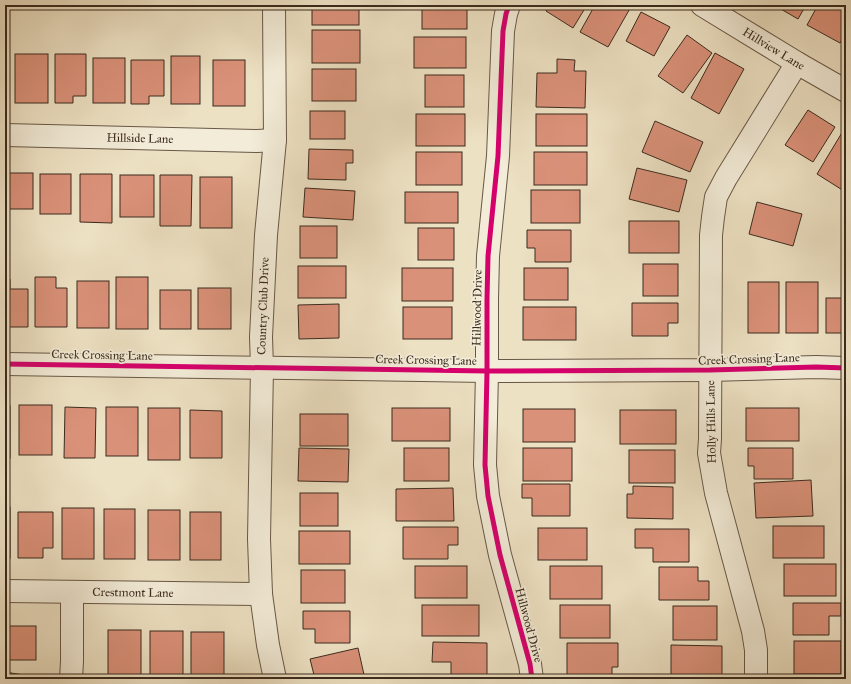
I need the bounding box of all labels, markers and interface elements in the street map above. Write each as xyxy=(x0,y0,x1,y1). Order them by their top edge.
street label: Hillview Lane xyxy=(740,25,807,73)
street label: Hillside Lane xyxy=(106,130,174,146)
street label: Country Club Drive xyxy=(254,257,272,355)
street label: Hillwood Drive xyxy=(469,270,485,346)
street label: Creek Crossing Lane xyxy=(51,347,153,364)
street label: Creek Crossing Lane xyxy=(698,350,800,369)
street label: Creek Crossing Lane xyxy=(375,352,477,369)
street label: Holly Hills Lane xyxy=(703,380,719,464)
street label: Crestmont Lane xyxy=(92,585,174,600)
street label: Hillwood Drive xyxy=(512,586,546,664)

